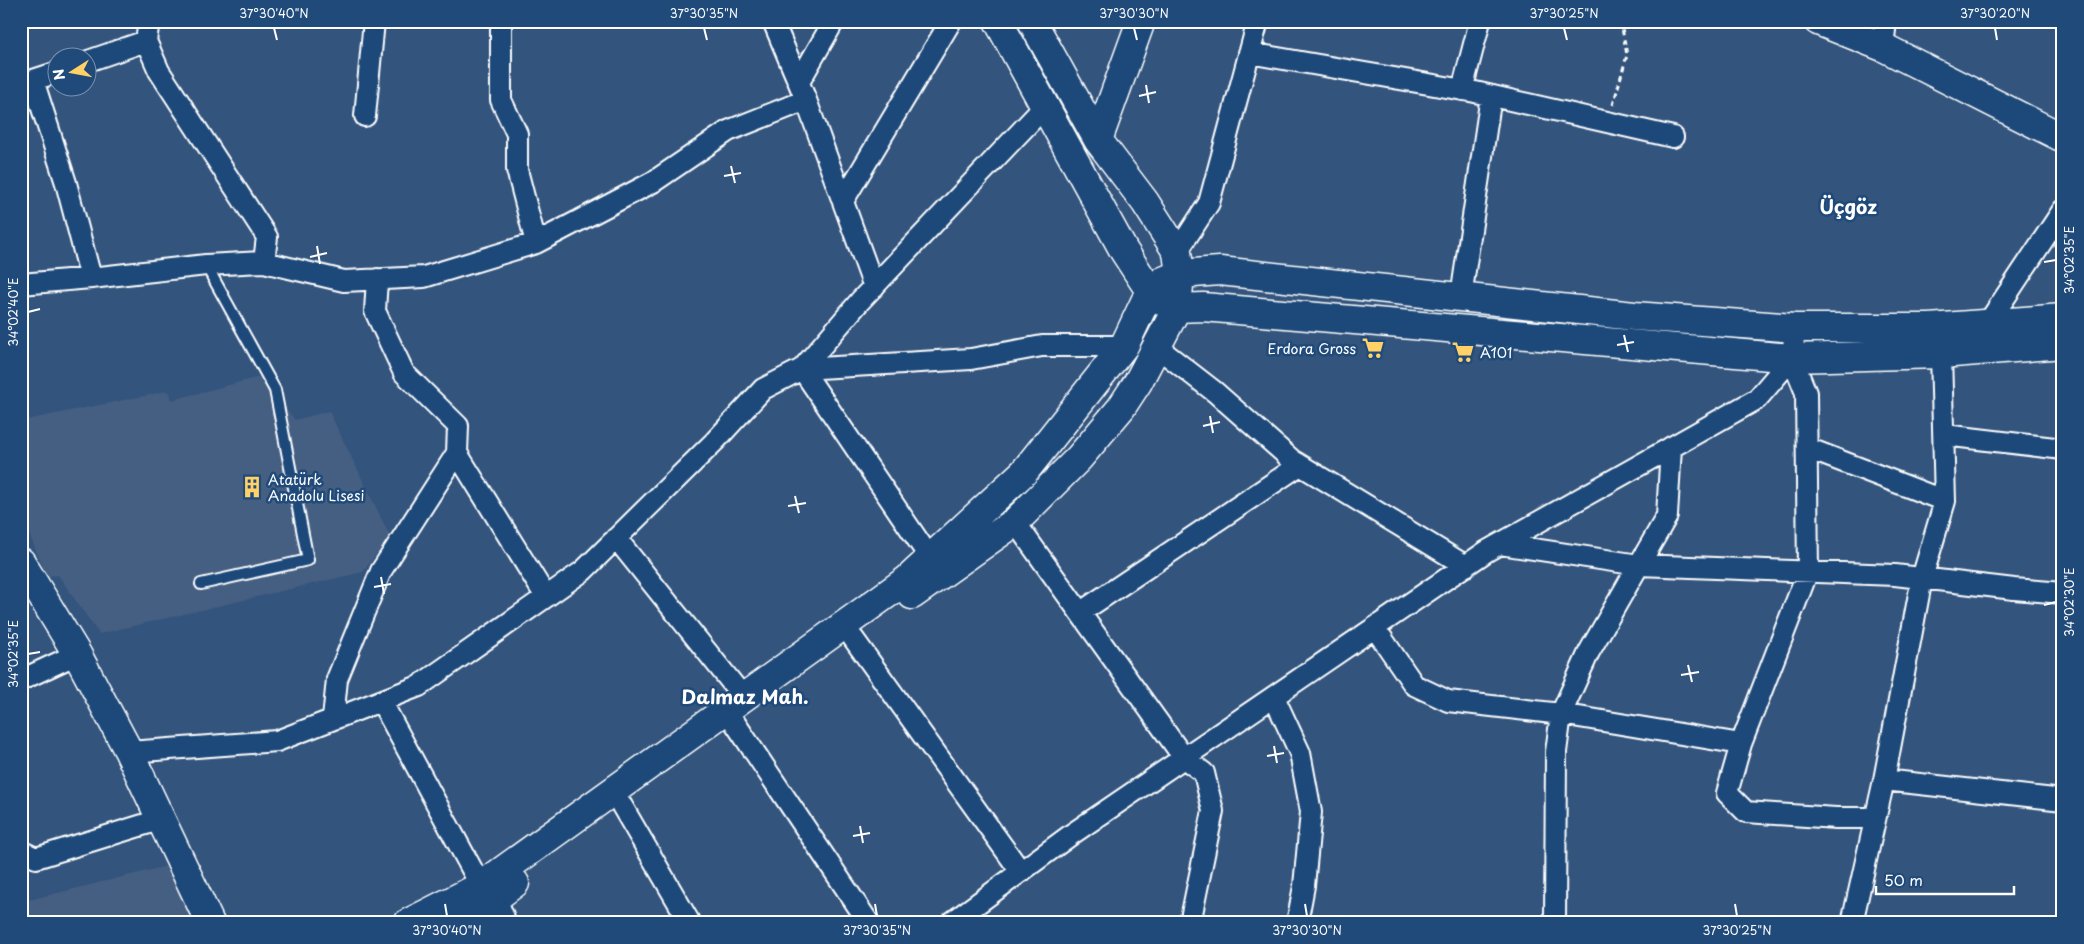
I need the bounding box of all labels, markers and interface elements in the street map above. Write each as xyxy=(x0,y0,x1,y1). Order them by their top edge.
text: 37°30'40"N xyxy=(239,4,309,22)
text: 37°30'35"N xyxy=(670,4,738,22)
text: 37°30'30"N xyxy=(1099,4,1169,22)
text: 37°30'25"N xyxy=(1529,4,1599,22)
text: 37°30'20"N xyxy=(1960,4,2030,22)
north arrow xyxy=(48,48,98,98)
text: N xyxy=(47,67,70,82)
district label: Üçgöz xyxy=(1819,192,1877,220)
text: 34°02'35"E xyxy=(2060,226,2078,294)
text: 34°02'40"E xyxy=(4,277,22,347)
supermarket icon: Erdora Gross xyxy=(1360,335,1386,361)
place label: Erdora Gross xyxy=(1267,338,1356,359)
supermarket icon: A101 xyxy=(1450,339,1476,365)
place label: A101 xyxy=(1480,342,1512,363)
place label: Atatürk Anadolu Lisesi xyxy=(268,469,364,506)
building icon: Atatürk Anadolu Lisesi xyxy=(239,474,265,500)
text: 34°02'30"E xyxy=(2060,567,2078,637)
text: 34°02'35"E xyxy=(4,620,22,688)
district label: Dalmaz Mah. xyxy=(682,682,808,710)
scale bar xyxy=(1876,864,2014,896)
text: 50 m xyxy=(1884,868,1923,891)
text: 37°30'40"N xyxy=(412,921,482,939)
text: 37°30'35"N xyxy=(843,921,911,939)
text: 37°30'30"N xyxy=(1272,921,1342,939)
text: 37°30'25"N xyxy=(1702,921,1772,939)

